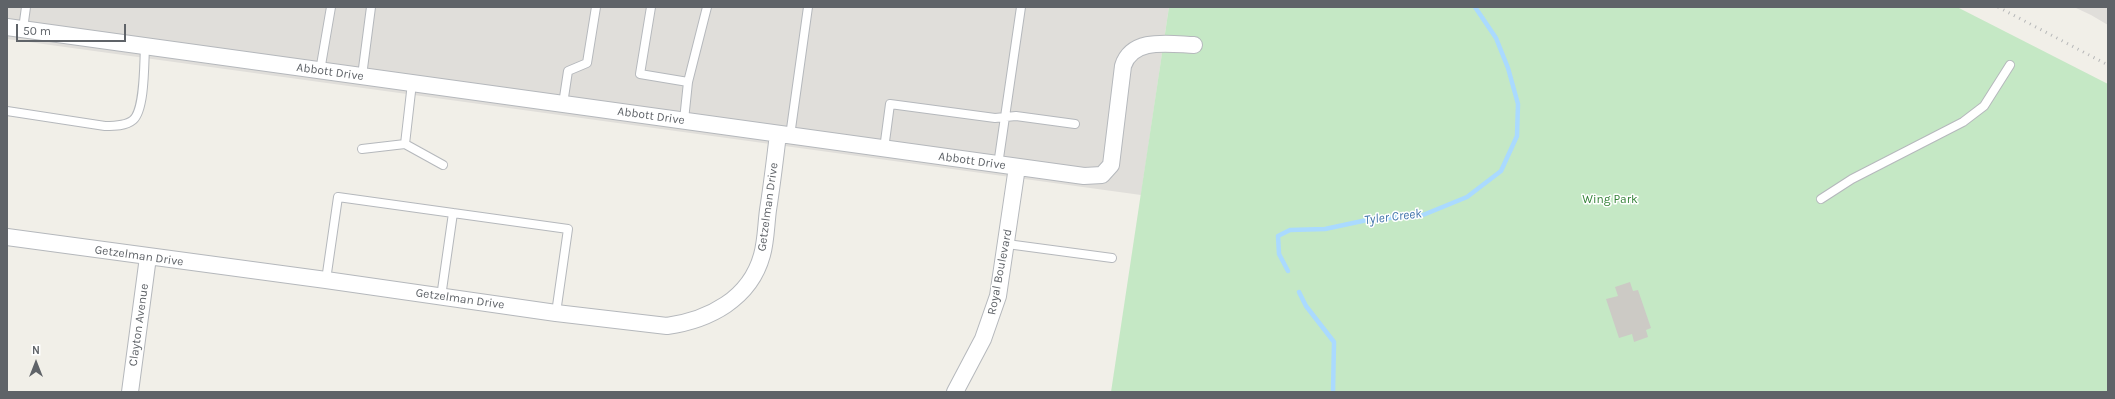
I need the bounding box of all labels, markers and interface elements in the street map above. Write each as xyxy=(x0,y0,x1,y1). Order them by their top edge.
scale bar xyxy=(18,16,128,42)
text: 50 m xyxy=(23,24,51,38)
street label: Abbott Drive xyxy=(296,60,364,84)
street label: Abbott Drive xyxy=(617,104,685,128)
street label: Abbott Drive xyxy=(938,149,1006,173)
street label: Getzelman Drive xyxy=(755,162,781,252)
park label: Wing Park xyxy=(1582,193,1638,207)
water label: Tyler Creek xyxy=(1363,206,1423,228)
street label: Royal Boulevard xyxy=(985,228,1015,316)
street label: Getzelman Drive xyxy=(94,243,184,269)
street label: Clayton Avenue xyxy=(126,283,152,367)
street label: Getzelman Drive xyxy=(415,286,505,312)
north arrow xyxy=(16,343,56,383)
text: N xyxy=(32,344,40,357)

